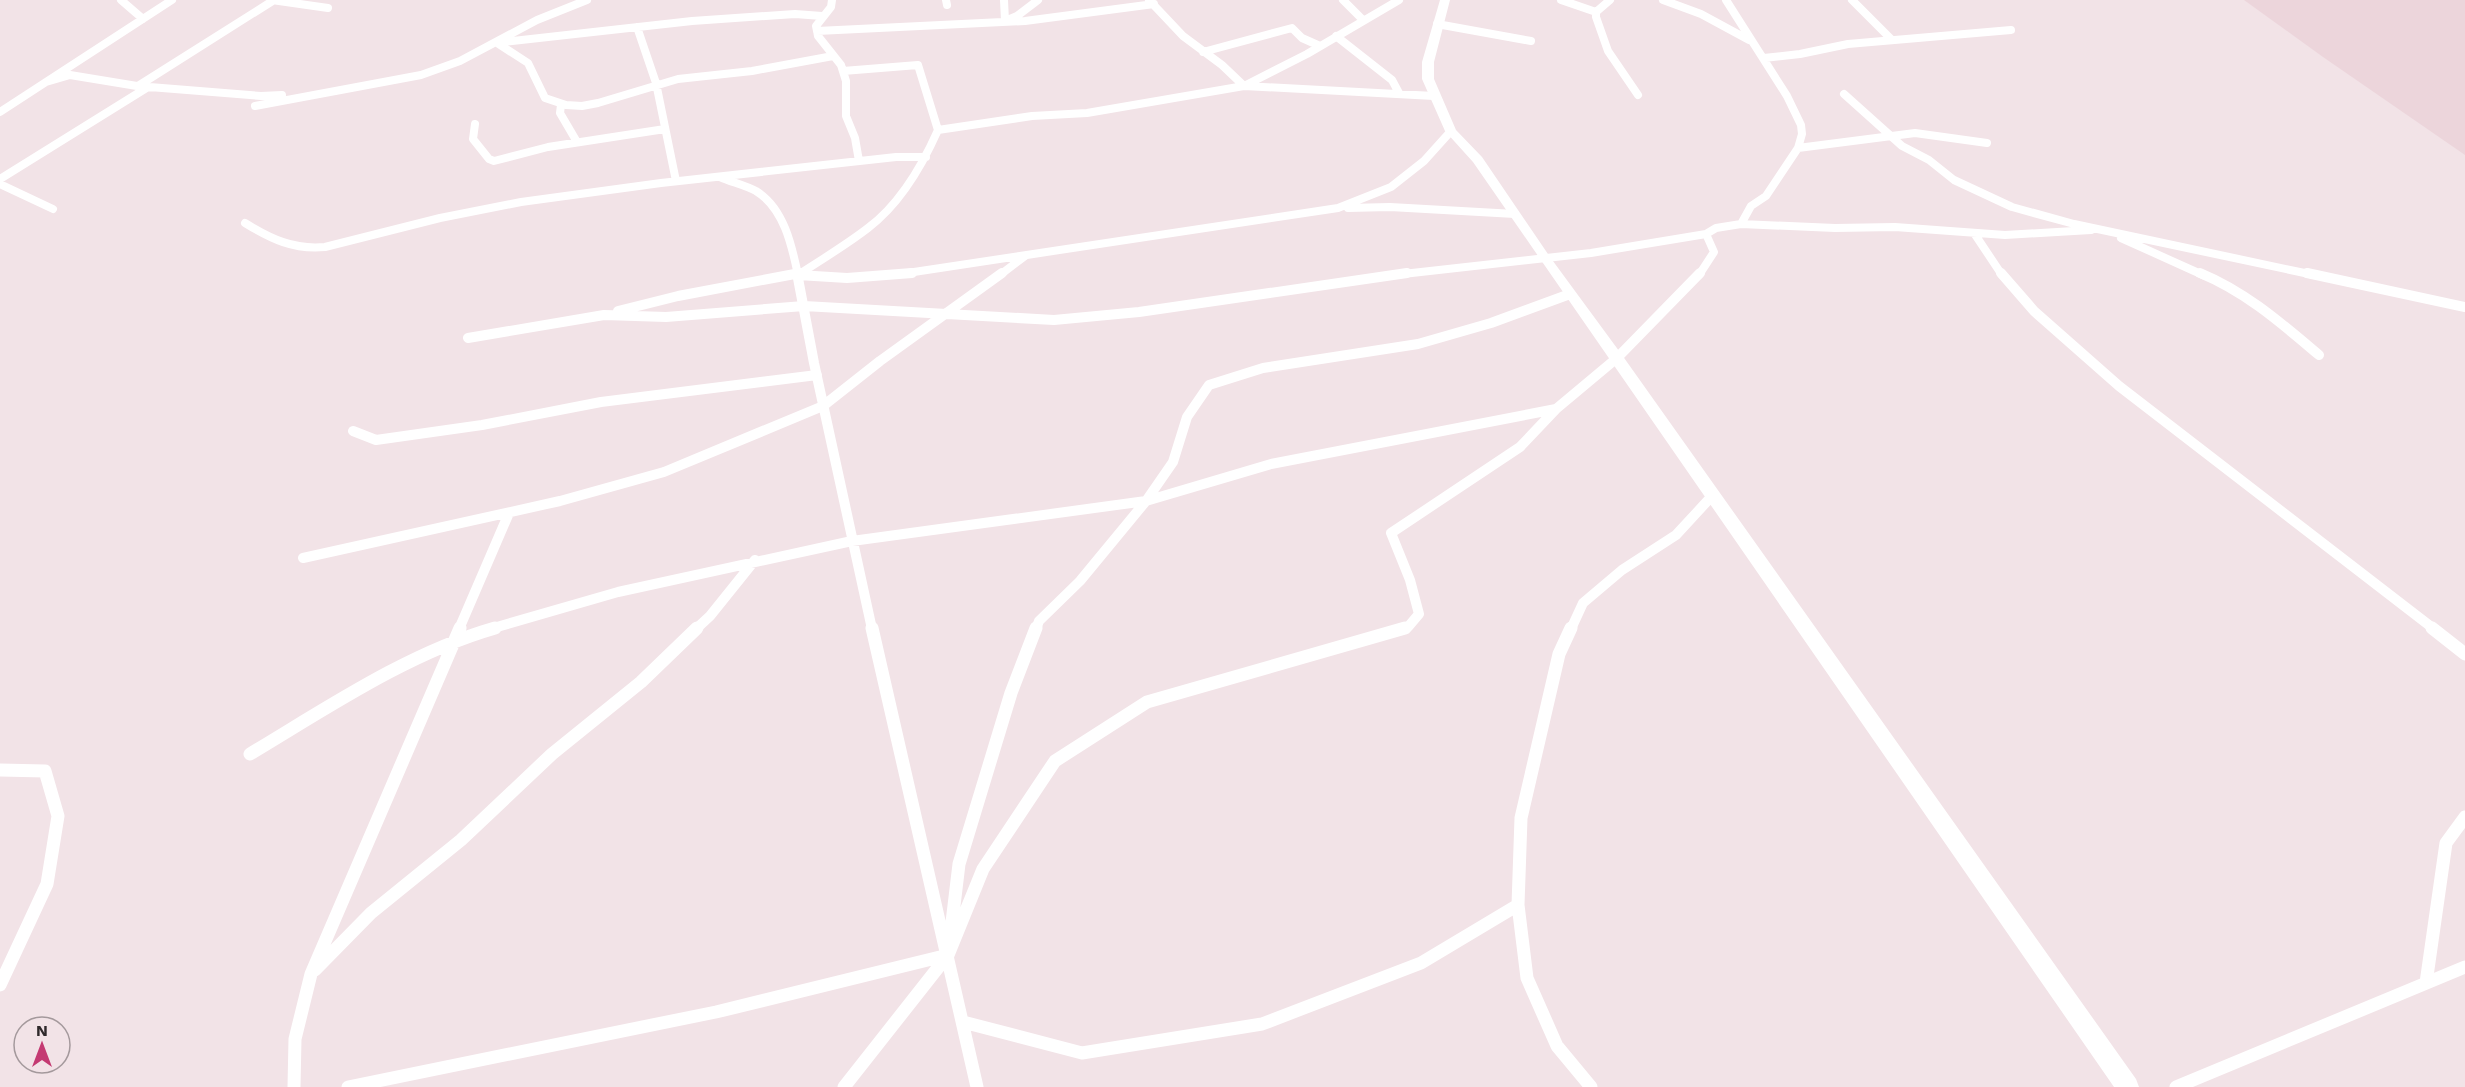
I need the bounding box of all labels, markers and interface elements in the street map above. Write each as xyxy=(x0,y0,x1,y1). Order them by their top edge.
north arrow xyxy=(12,1015,72,1075)
text: N xyxy=(36,1021,48,1040)

